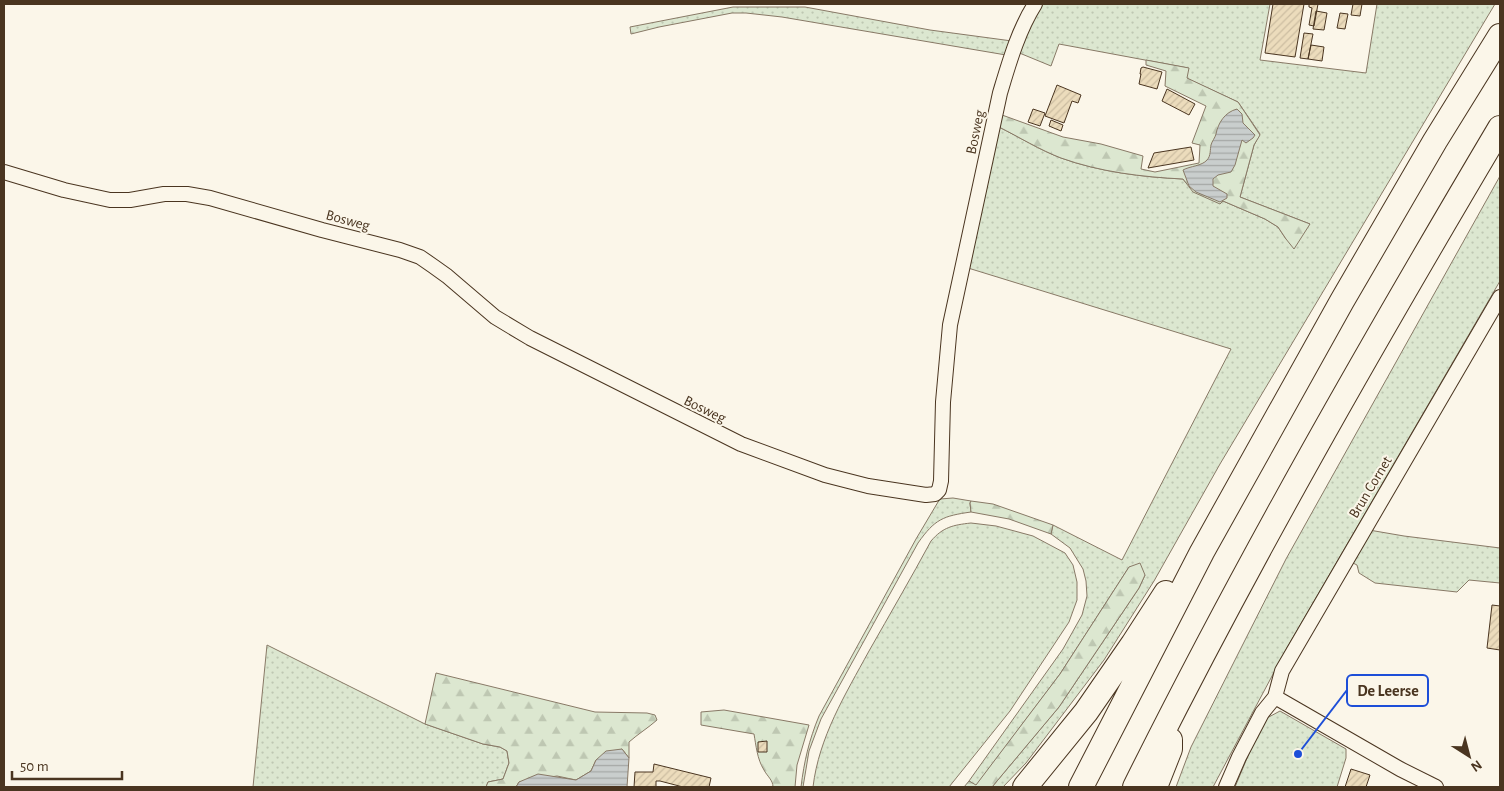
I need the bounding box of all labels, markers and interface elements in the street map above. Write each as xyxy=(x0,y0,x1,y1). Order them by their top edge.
street label: Bosweg xyxy=(963,108,988,156)
street label: Bosweg xyxy=(324,207,372,234)
street label: Bosweg xyxy=(681,393,729,426)
street label: Brun Cornet xyxy=(1346,453,1395,521)
callout: De Leerse xyxy=(1347,675,1428,706)
text: De Leerse xyxy=(1357,683,1419,699)
north arrow xyxy=(1444,731,1494,781)
scale bar xyxy=(12,748,122,780)
text: N xyxy=(1468,757,1484,774)
text: 50 m xyxy=(20,759,49,774)

